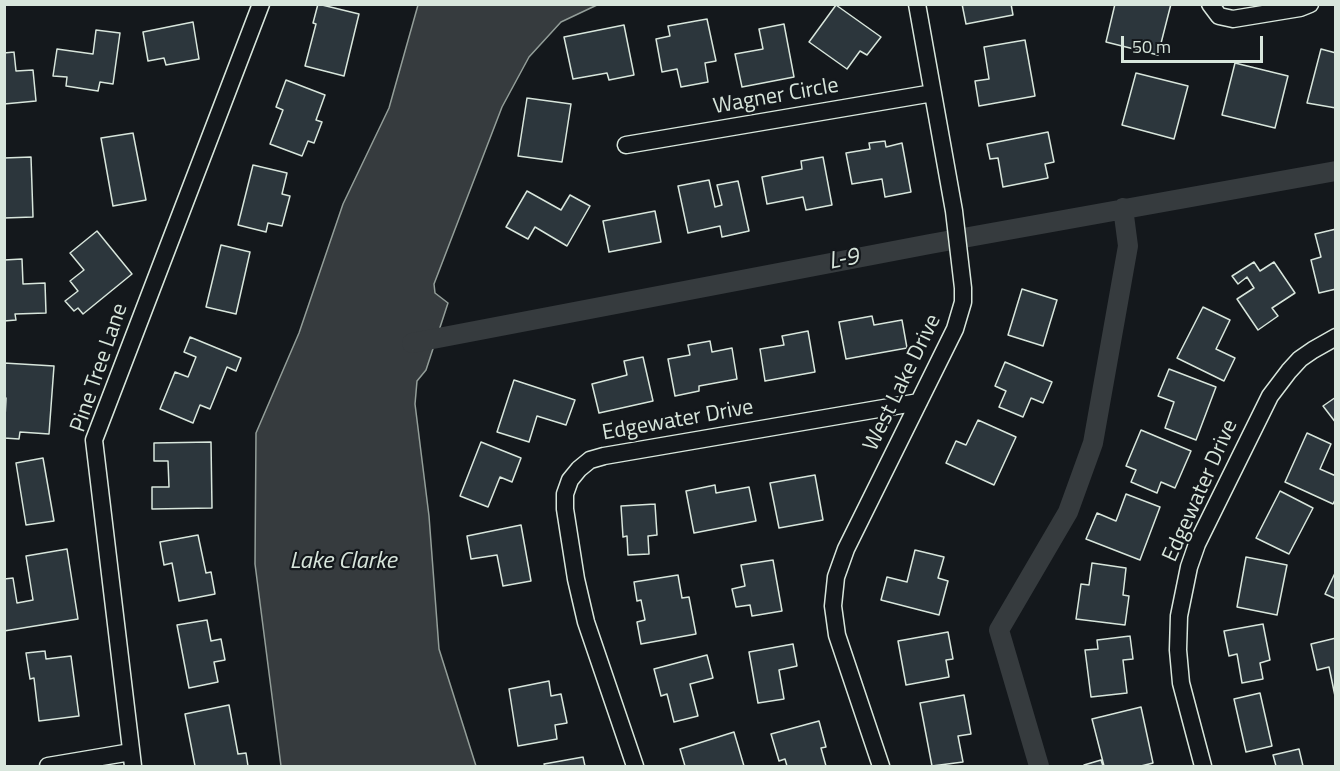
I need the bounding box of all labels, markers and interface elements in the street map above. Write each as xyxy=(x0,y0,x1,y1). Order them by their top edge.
scale bar xyxy=(1124,24,1266,62)
text: 50 m xyxy=(1132,33,1171,60)
street label: Wagner Circle xyxy=(711,73,841,121)
water label: L-9 xyxy=(826,243,862,277)
street label: Pine Tree Lane xyxy=(66,300,134,436)
street label: West Lake Drive xyxy=(859,310,947,456)
street label: Edgewater Drive xyxy=(600,395,756,447)
street label: Edgewater Drive xyxy=(1158,416,1244,566)
water label: Lake Clarke xyxy=(289,548,397,576)

